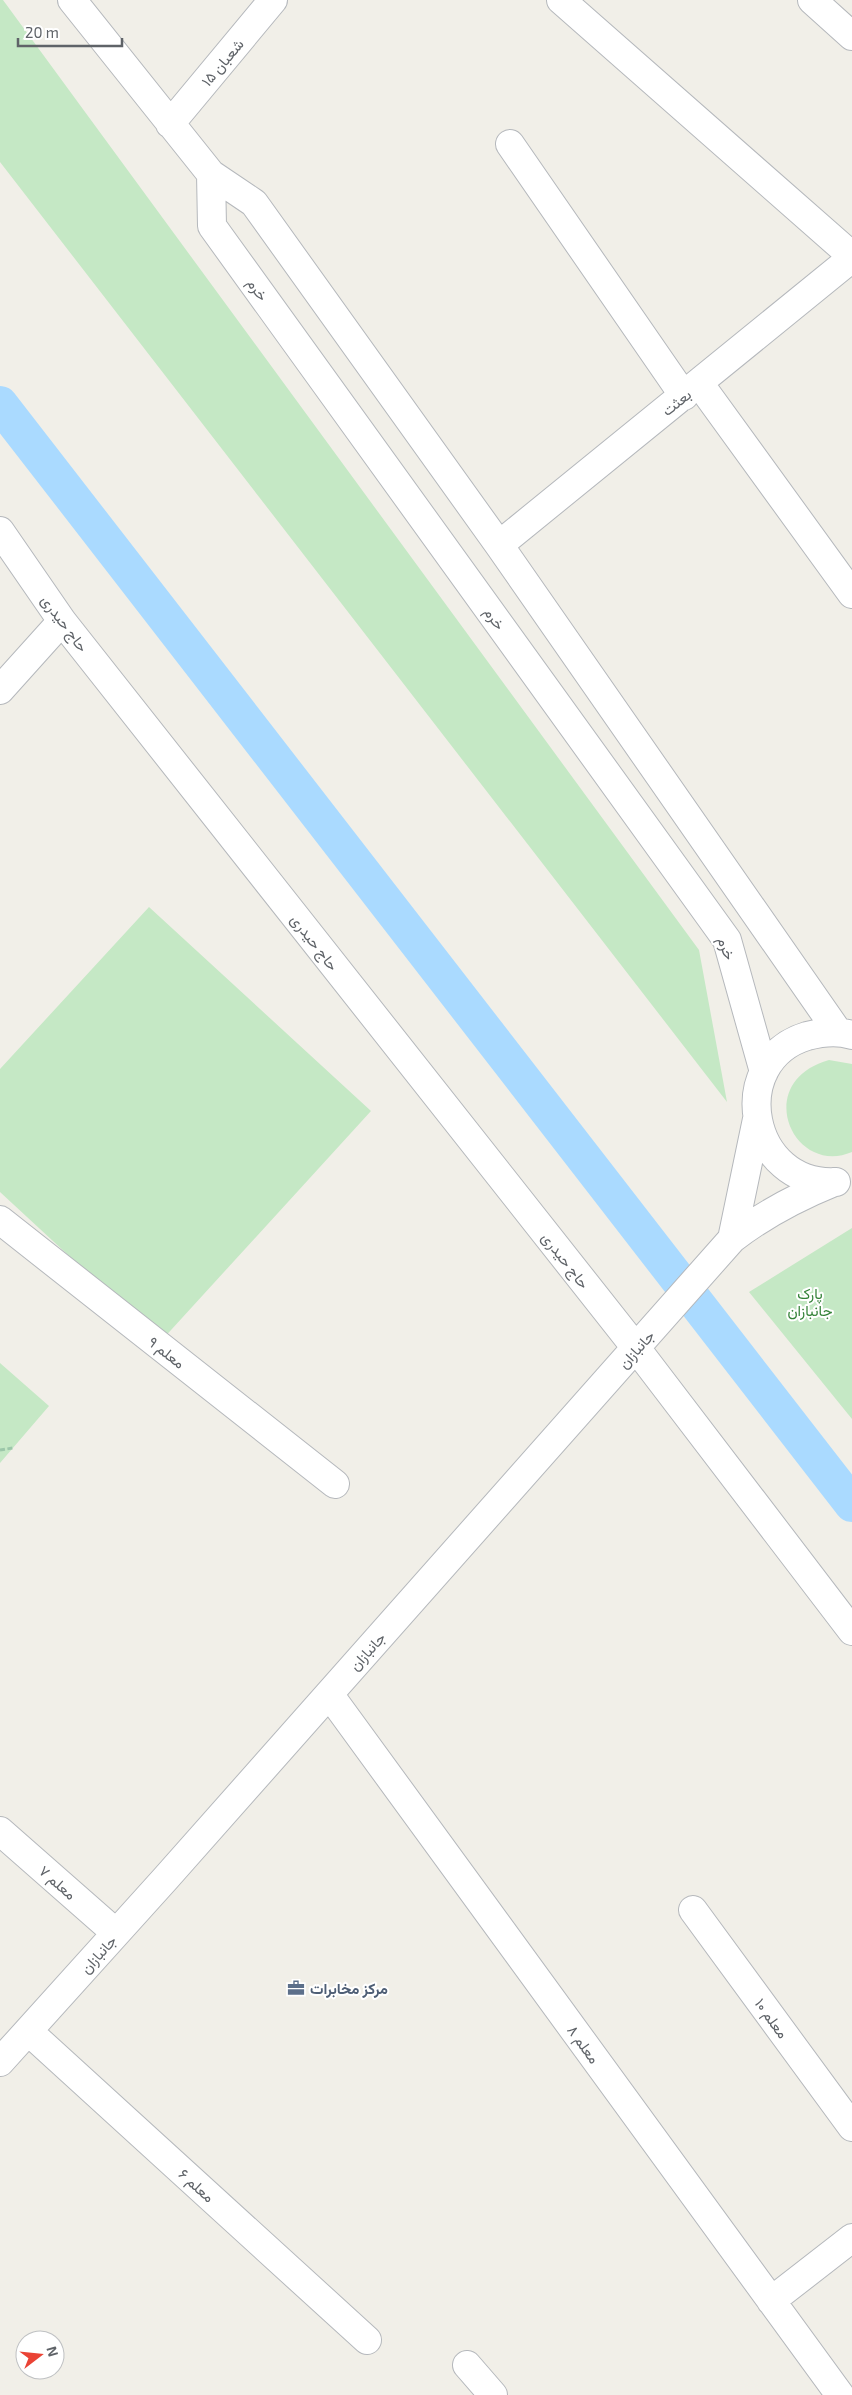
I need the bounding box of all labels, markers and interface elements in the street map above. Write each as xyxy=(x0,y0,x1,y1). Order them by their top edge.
scale bar xyxy=(18,15,121,47)
text: 20 m xyxy=(25,23,59,41)
street label: ۱۵ شعبان xyxy=(197,35,248,90)
street label: خرم xyxy=(242,274,272,305)
street label: بعثت xyxy=(658,385,695,420)
street label: حاج حیدری xyxy=(35,591,92,657)
street label: خرم xyxy=(479,603,509,634)
street label: حاج حیدری xyxy=(285,910,343,976)
street label: خرم xyxy=(712,934,740,963)
street label: حاج حیدری xyxy=(536,1228,594,1294)
park label: پارک جانبازان xyxy=(787,1284,833,1320)
street label: جانبازان xyxy=(614,1326,659,1372)
street label: معلم ۹ xyxy=(144,1332,189,1373)
street label: جانبازان xyxy=(345,1628,390,1674)
street label: معلم ۷ xyxy=(35,1861,80,1904)
street label: جانبازان xyxy=(76,1931,121,1977)
office icon: مرکز مخابرات xyxy=(286,1978,306,1998)
place label: مرکز مخابرات xyxy=(310,1979,388,1998)
street label: معلم ۱۰ xyxy=(750,1995,792,2043)
street label: معلم ۸ xyxy=(562,2021,604,2068)
street label: معلم ۶ xyxy=(174,2164,218,2207)
north arrow xyxy=(15,2330,65,2380)
text: N xyxy=(43,2344,63,2358)

